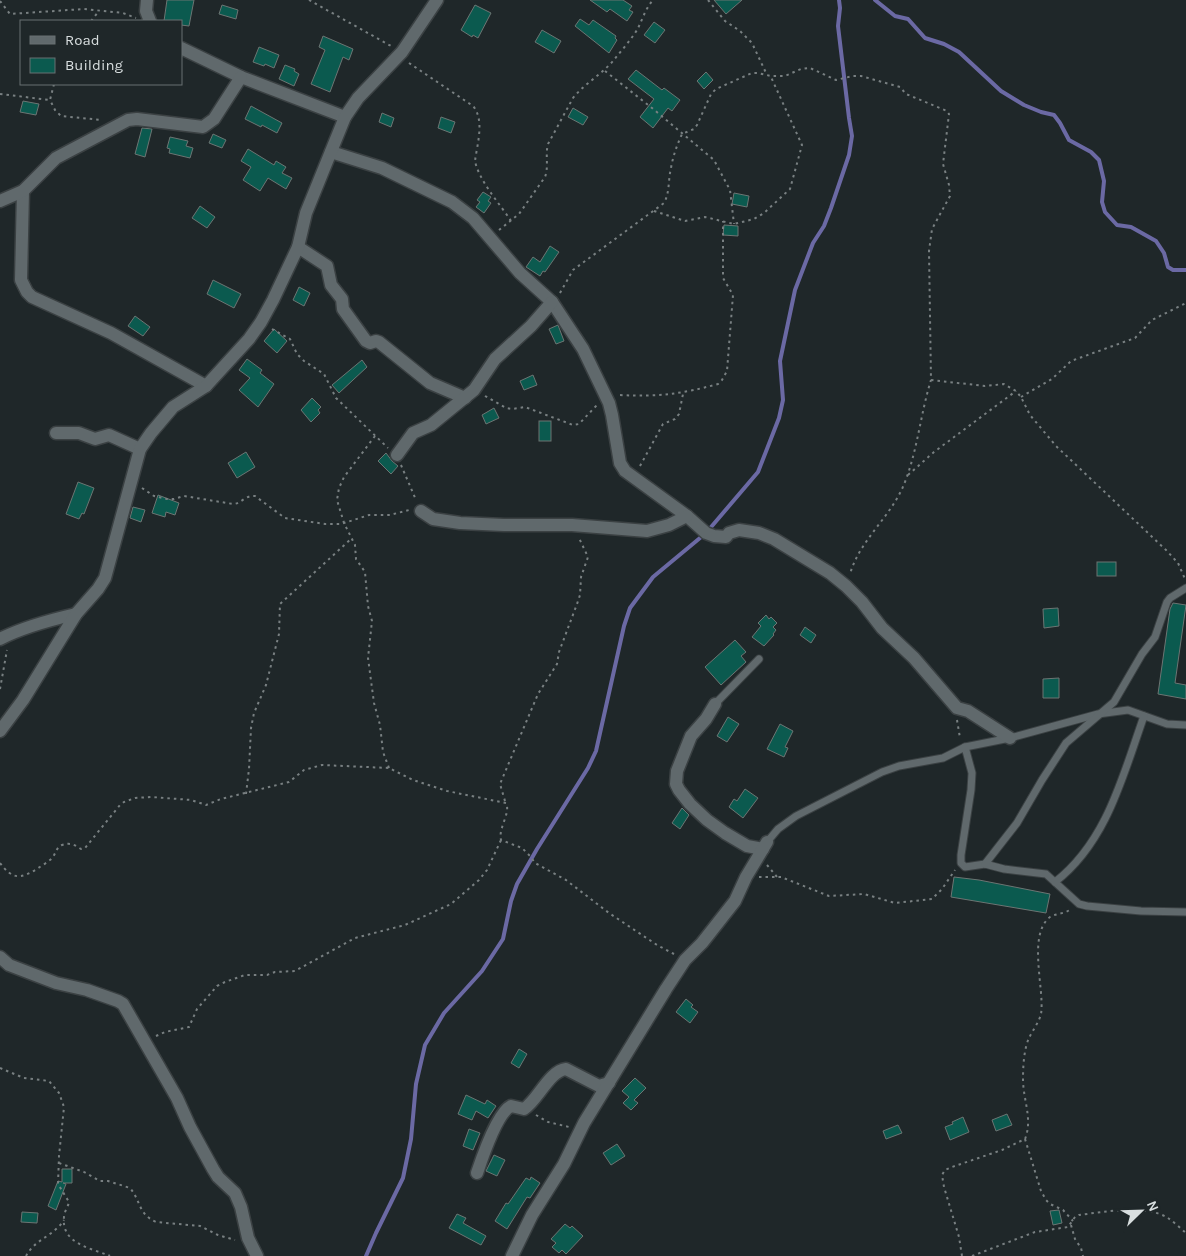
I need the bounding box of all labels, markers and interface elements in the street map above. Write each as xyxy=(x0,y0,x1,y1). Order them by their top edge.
legend xyxy=(20,20,182,85)
text: Road xyxy=(65,31,100,49)
text: Building xyxy=(65,56,123,74)
north arrow xyxy=(1116,1186,1166,1236)
text: N xyxy=(1143,1198,1162,1214)

